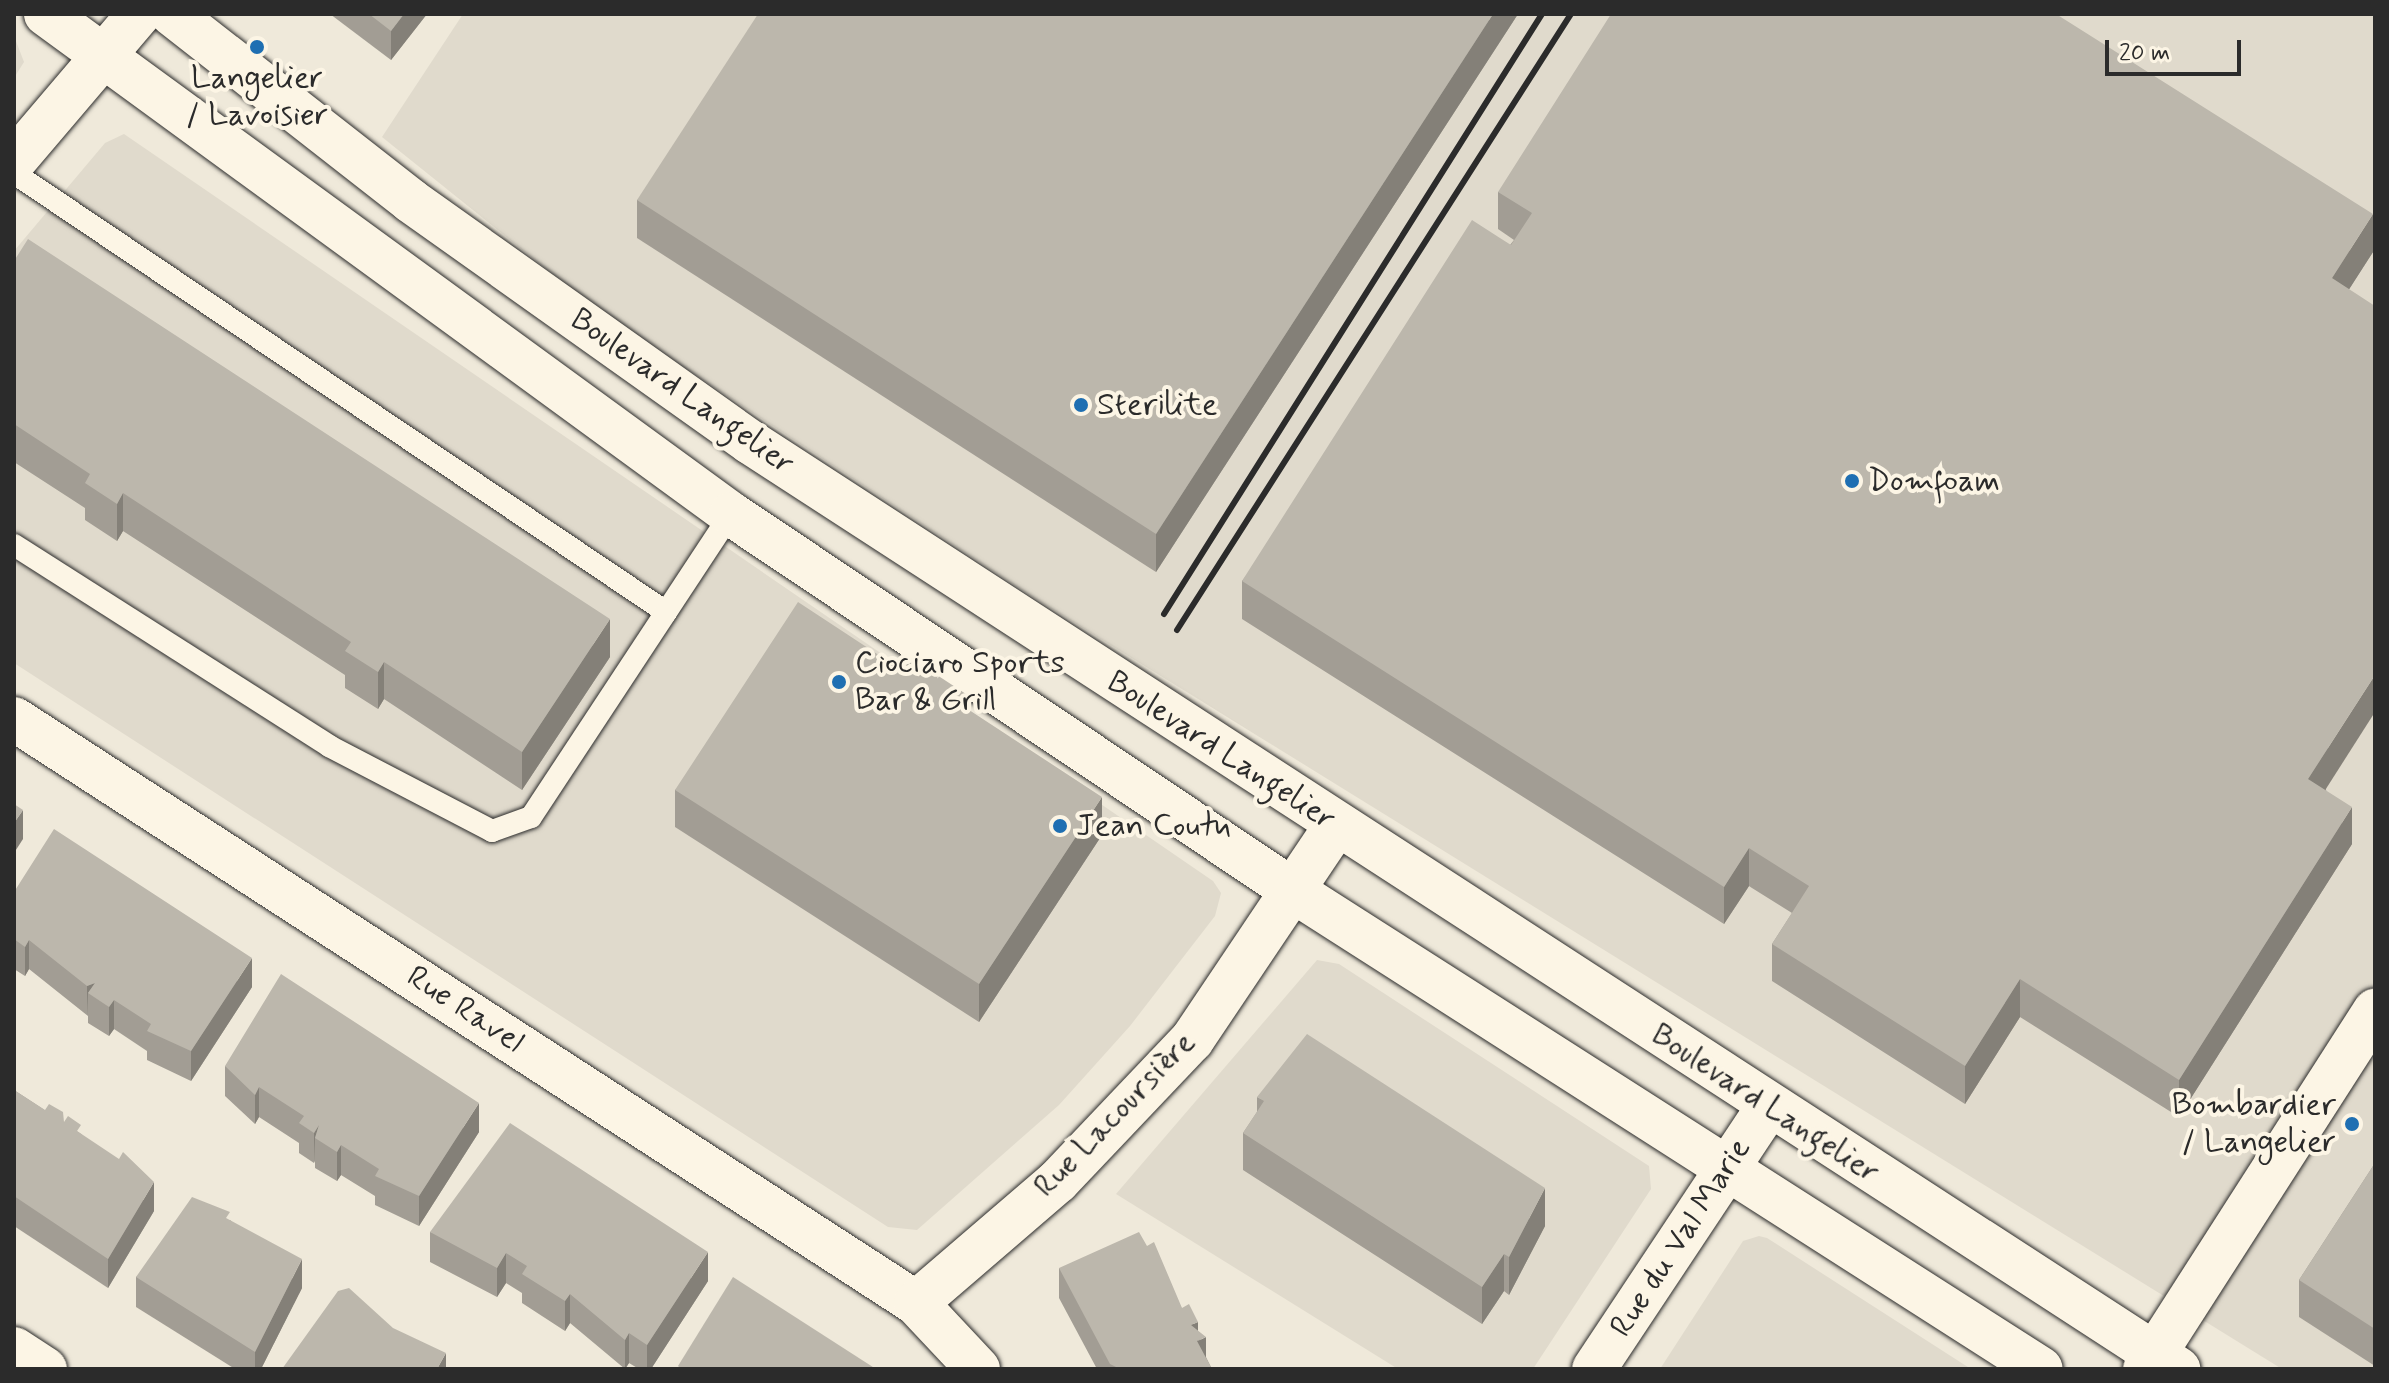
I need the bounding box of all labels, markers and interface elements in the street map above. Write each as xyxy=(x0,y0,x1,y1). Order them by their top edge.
scale bar xyxy=(2109,24,2245,74)
marker: Langelier / Lavoisier xyxy=(248,38,266,56)
text: 20 m xyxy=(2119,38,2170,69)
place label: Langelier / Lavoisier xyxy=(186,60,328,135)
street label: Boulevard Langelier xyxy=(561,299,803,485)
place label: Sterilite xyxy=(1097,386,1217,424)
marker: Sterilite xyxy=(1072,396,1090,414)
place label: Domfoam xyxy=(1868,462,2000,500)
marker: Domfoam xyxy=(1843,472,1861,490)
place label: Ciociaro Sports Bar & Grill xyxy=(855,645,1065,720)
street label: Boulevard Langelier xyxy=(1098,662,1344,840)
marker: Ciociaro Sports Bar & Grill xyxy=(830,673,848,691)
place label: Jean Coutu xyxy=(1076,807,1231,845)
marker: Jean Coutu xyxy=(1051,817,1069,835)
street label: Rue Ravel xyxy=(401,959,529,1061)
street label: Boulevard Langelier xyxy=(1642,1015,1888,1193)
street label: Rue Lacoursière xyxy=(1025,1023,1205,1207)
place label: Bombardier / Langelier xyxy=(2172,1087,2336,1162)
marker: Bombardier / Langelier xyxy=(2343,1115,2361,1133)
street label: Rue du Val Marie xyxy=(1603,1133,1759,1343)

